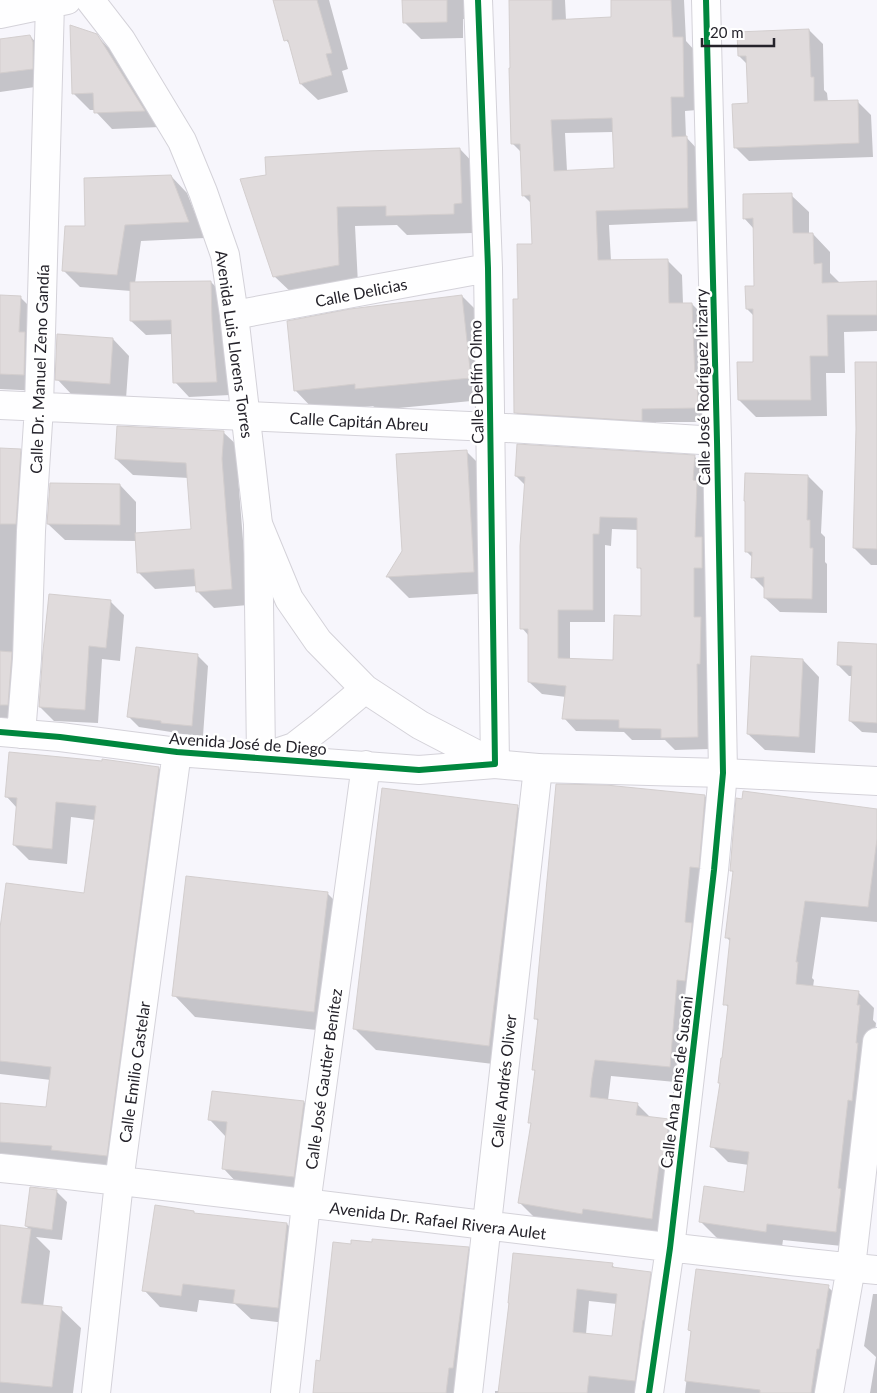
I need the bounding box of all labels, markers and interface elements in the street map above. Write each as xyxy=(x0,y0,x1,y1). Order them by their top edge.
scale bar xyxy=(702,15,774,47)
text: 20 m xyxy=(710,23,744,41)
street label: Avenida Luis Llorens Torres xyxy=(212,249,258,439)
street label: Calle Dr. Manuel Zeno Gandía xyxy=(26,264,52,474)
street label: Calle Delicias xyxy=(313,274,409,310)
street label: Calle José Rodríguez Irizarry xyxy=(691,288,713,485)
street label: Calle Delfín Olmo xyxy=(465,320,487,444)
street label: Calle Capitán Abreu xyxy=(289,408,429,434)
street label: Avenida José de Diego xyxy=(168,728,328,758)
street label: Calle José Gautier Benítez xyxy=(301,987,345,1171)
street label: Calle Ana Lens de Susoni xyxy=(656,995,696,1169)
street label: Calle Emilio Castelar xyxy=(115,1000,153,1144)
street label: Calle Andrés Oliver xyxy=(487,1013,519,1149)
street label: Avenida Dr. Rafael Rivera Aulet xyxy=(329,1197,548,1243)

